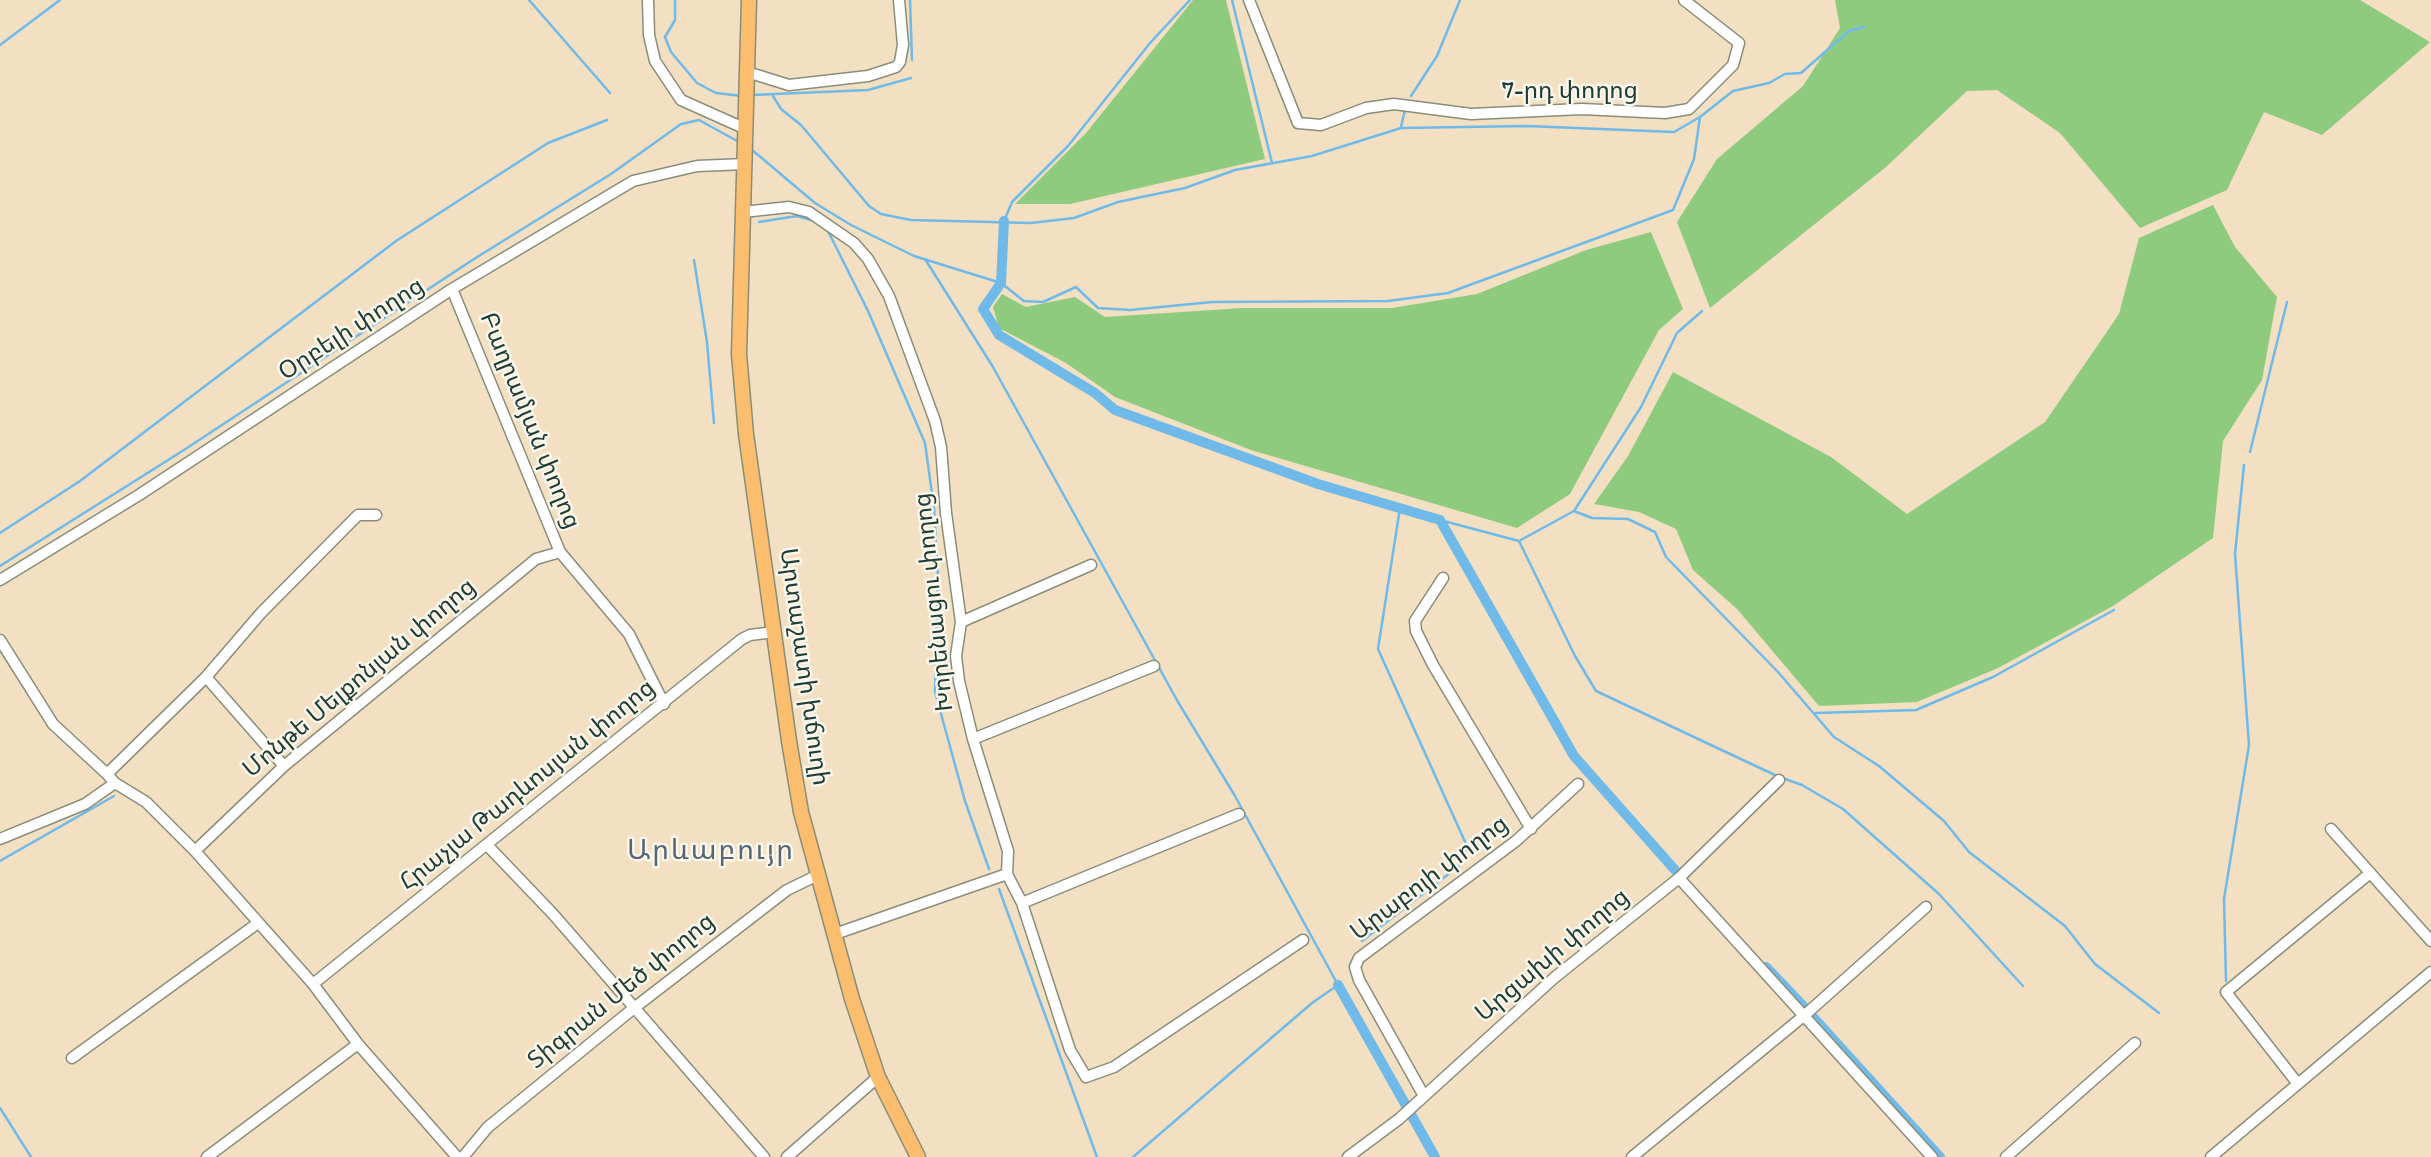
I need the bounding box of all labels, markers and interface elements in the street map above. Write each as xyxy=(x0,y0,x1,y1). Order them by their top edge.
street label: 7-րդ փողոց xyxy=(1502,78,1638,106)
street label: Օրբելի փողոց xyxy=(274,272,430,388)
street label: Բաղրամյան փողոց xyxy=(472,309,586,533)
street label: Խորենացու փողոց xyxy=(909,491,961,713)
street label: Արտաշատի խճուղի xyxy=(772,546,834,788)
street label: Մոնթե Մելքոնյան փողոց xyxy=(238,573,482,785)
street label: Հրաչյա Թադևոսյան փողոց xyxy=(395,674,661,898)
street label: Արաբոյի փողոց xyxy=(1345,810,1515,948)
district label: Արևաբույր xyxy=(628,835,794,869)
street label: Արցախի փողոց xyxy=(1470,883,1636,1029)
street label: Տիգրան Մեծ փողոց xyxy=(523,908,721,1076)

